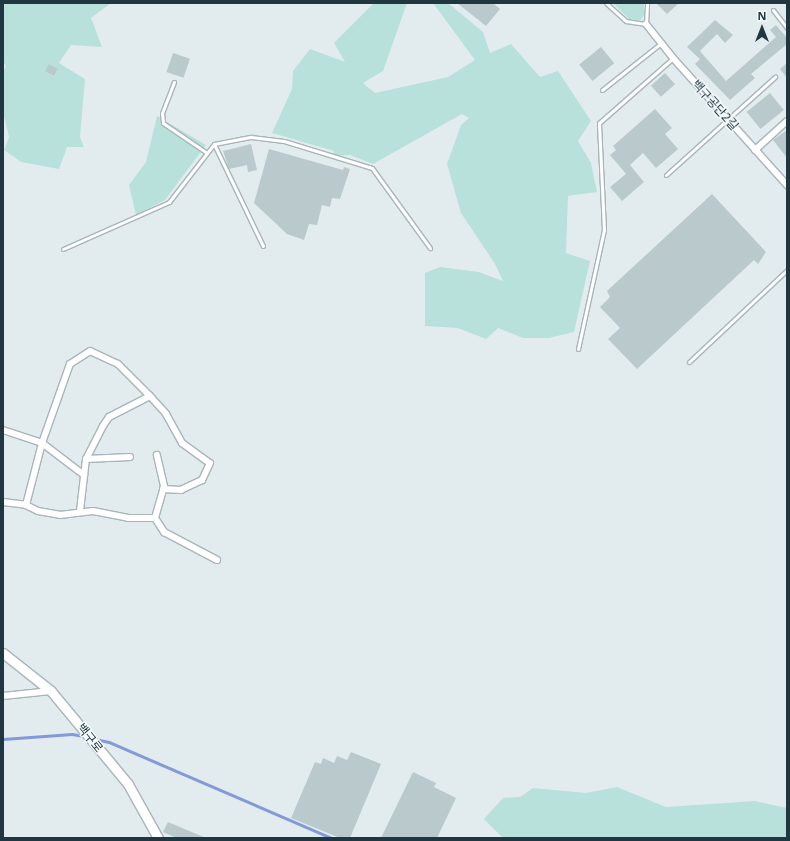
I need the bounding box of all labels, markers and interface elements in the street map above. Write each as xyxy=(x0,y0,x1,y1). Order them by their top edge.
north arrow xyxy=(742,8,782,48)
text: N xyxy=(758,8,766,23)
street label: 백구공단2길 xyxy=(689,77,741,133)
street label: 백구로 xyxy=(74,721,106,755)

